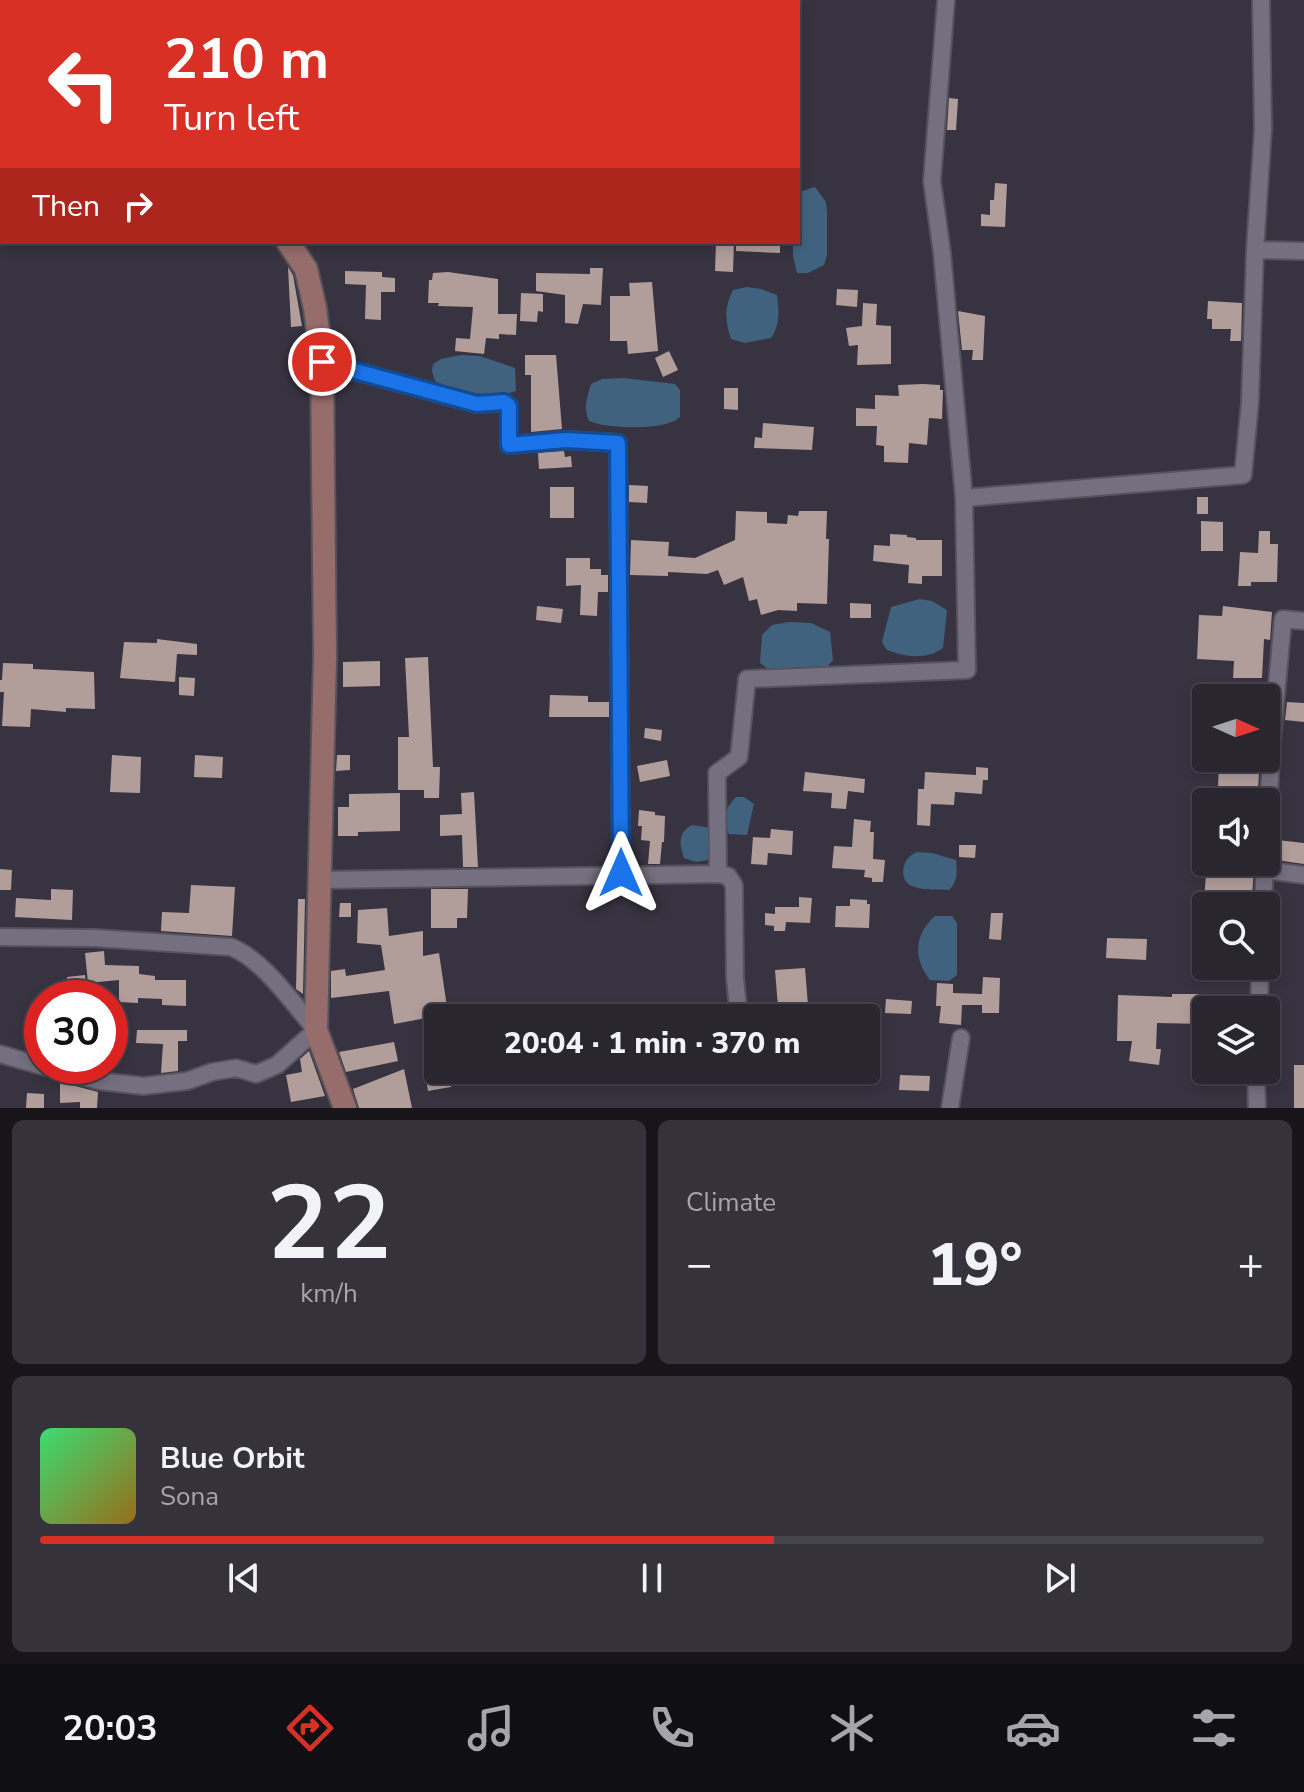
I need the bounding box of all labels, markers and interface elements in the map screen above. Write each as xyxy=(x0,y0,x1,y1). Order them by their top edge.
text: 210 m xyxy=(164,21,329,98)
icon: left xyxy=(32,32,136,136)
text: Turn left xyxy=(164,94,299,143)
icon: right xyxy=(116,184,160,228)
text: Then xyxy=(32,186,100,227)
pin xyxy=(288,328,356,396)
icon: arrive xyxy=(300,340,344,384)
north arrow xyxy=(1192,684,1280,772)
map controls xyxy=(1192,684,1280,1084)
button: sound xyxy=(1192,788,1280,876)
position arrow xyxy=(579,831,663,915)
button: search xyxy=(1192,892,1280,980)
speed limit sign: 30 xyxy=(24,980,128,1084)
button: layers xyxy=(1192,996,1280,1084)
text: 20:04 · 1 min · 370 m xyxy=(504,1023,800,1064)
text: 22 xyxy=(267,1153,391,1295)
text: Climate xyxy=(686,1185,776,1220)
text: 19° xyxy=(927,1224,1023,1306)
text: − xyxy=(686,1235,712,1295)
text: + xyxy=(1238,1235,1264,1295)
text: km/h xyxy=(300,1276,358,1311)
text: Blue Orbit xyxy=(160,1438,304,1479)
text: Sona xyxy=(160,1479,219,1514)
icon: previous xyxy=(222,1556,266,1600)
icon: pause xyxy=(630,1556,674,1600)
icon: next xyxy=(1038,1556,1082,1600)
icon: directions xyxy=(282,1700,338,1756)
icon: music xyxy=(463,1700,519,1756)
icon: phone xyxy=(644,1700,700,1756)
icon: climate xyxy=(824,1700,880,1756)
icon: car xyxy=(1005,1700,1061,1756)
icon: filters xyxy=(1186,1700,1242,1756)
text: 20:03 xyxy=(62,1704,158,1753)

